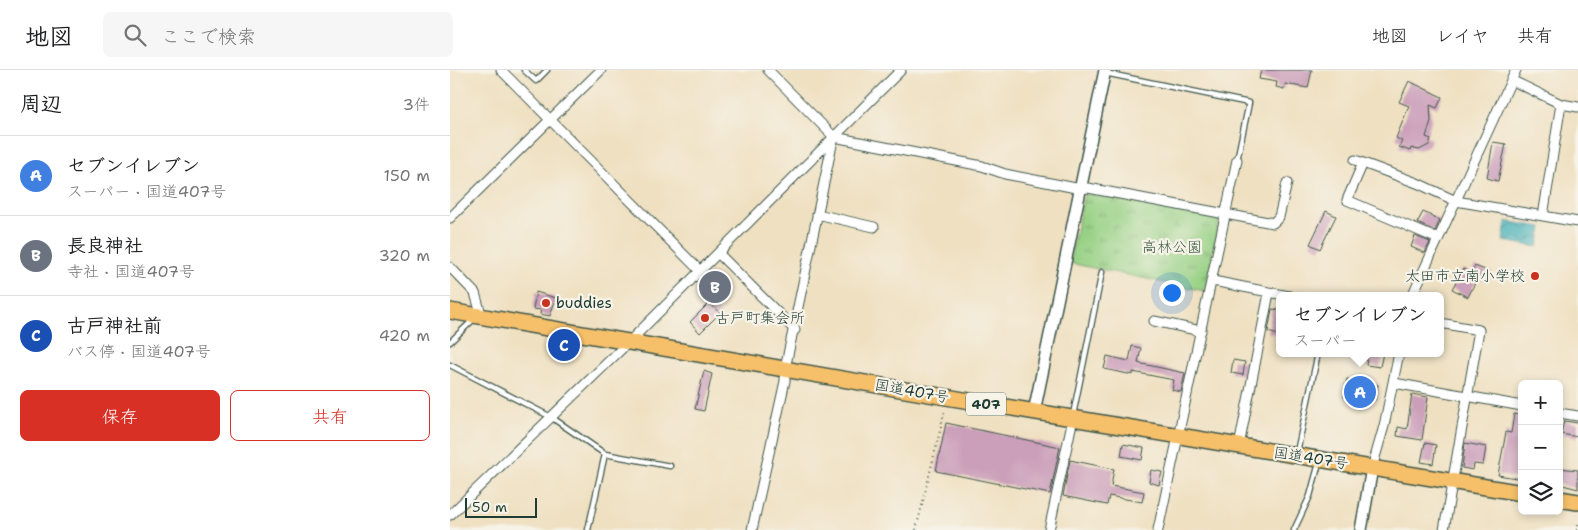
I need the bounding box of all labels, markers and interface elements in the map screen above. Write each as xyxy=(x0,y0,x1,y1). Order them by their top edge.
search box xyxy=(103,12,453,57)
text: 地図 xyxy=(25,21,73,53)
icon: search xyxy=(121,21,149,49)
text: ここで検索 xyxy=(161,24,256,49)
text: 地図 xyxy=(1372,24,1408,48)
text: レイヤ xyxy=(1436,24,1489,48)
text: 共有 xyxy=(1517,24,1553,48)
text: 周辺 xyxy=(20,90,62,118)
text: 3件 xyxy=(403,94,430,115)
text: セブンイレブン xyxy=(67,153,200,178)
text: A xyxy=(30,165,42,186)
text: 150 m xyxy=(383,165,430,186)
text: スーパー · 国道407号 xyxy=(67,181,226,202)
text: 長良神社 xyxy=(67,233,143,258)
park label: 高林公園 xyxy=(1142,237,1202,257)
text: B xyxy=(31,245,41,266)
text: 320 m xyxy=(379,245,430,266)
text: 寺社 · 国道407号 xyxy=(67,261,195,282)
place label: 太田市立南小学校 xyxy=(1405,266,1525,286)
pin: B xyxy=(699,268,731,306)
marker: 太田市立南小学校 xyxy=(1529,270,1541,282)
your location xyxy=(1159,280,1185,306)
popup xyxy=(1276,292,1444,357)
place label: buddies xyxy=(556,293,612,313)
marker: buddies xyxy=(540,297,552,309)
text: セブンイレブン xyxy=(1293,302,1427,327)
place label: 古戸町集会所 xyxy=(715,308,805,328)
marker: 古戸町集会所 xyxy=(699,312,711,324)
text: 古戸神社前 xyxy=(67,313,162,338)
text: C xyxy=(31,325,41,346)
text: 420 m xyxy=(379,325,430,346)
pin: C xyxy=(548,326,580,364)
text: スーパー xyxy=(1293,330,1357,351)
text: バス停 · 国道407号 xyxy=(67,341,211,362)
pin: A xyxy=(1344,373,1376,411)
street label: 国道407号 xyxy=(873,375,951,407)
map controls xyxy=(1518,380,1563,515)
button: + xyxy=(1518,380,1563,425)
button: 保存 xyxy=(20,390,220,441)
button: 共有 xyxy=(230,390,430,441)
road number: 407 xyxy=(966,392,1006,416)
button: − xyxy=(1518,425,1563,470)
street label: 国道407号 xyxy=(1272,442,1350,474)
button: layers xyxy=(1518,470,1563,515)
scale bar xyxy=(465,495,538,518)
text: 50 m xyxy=(472,498,507,516)

